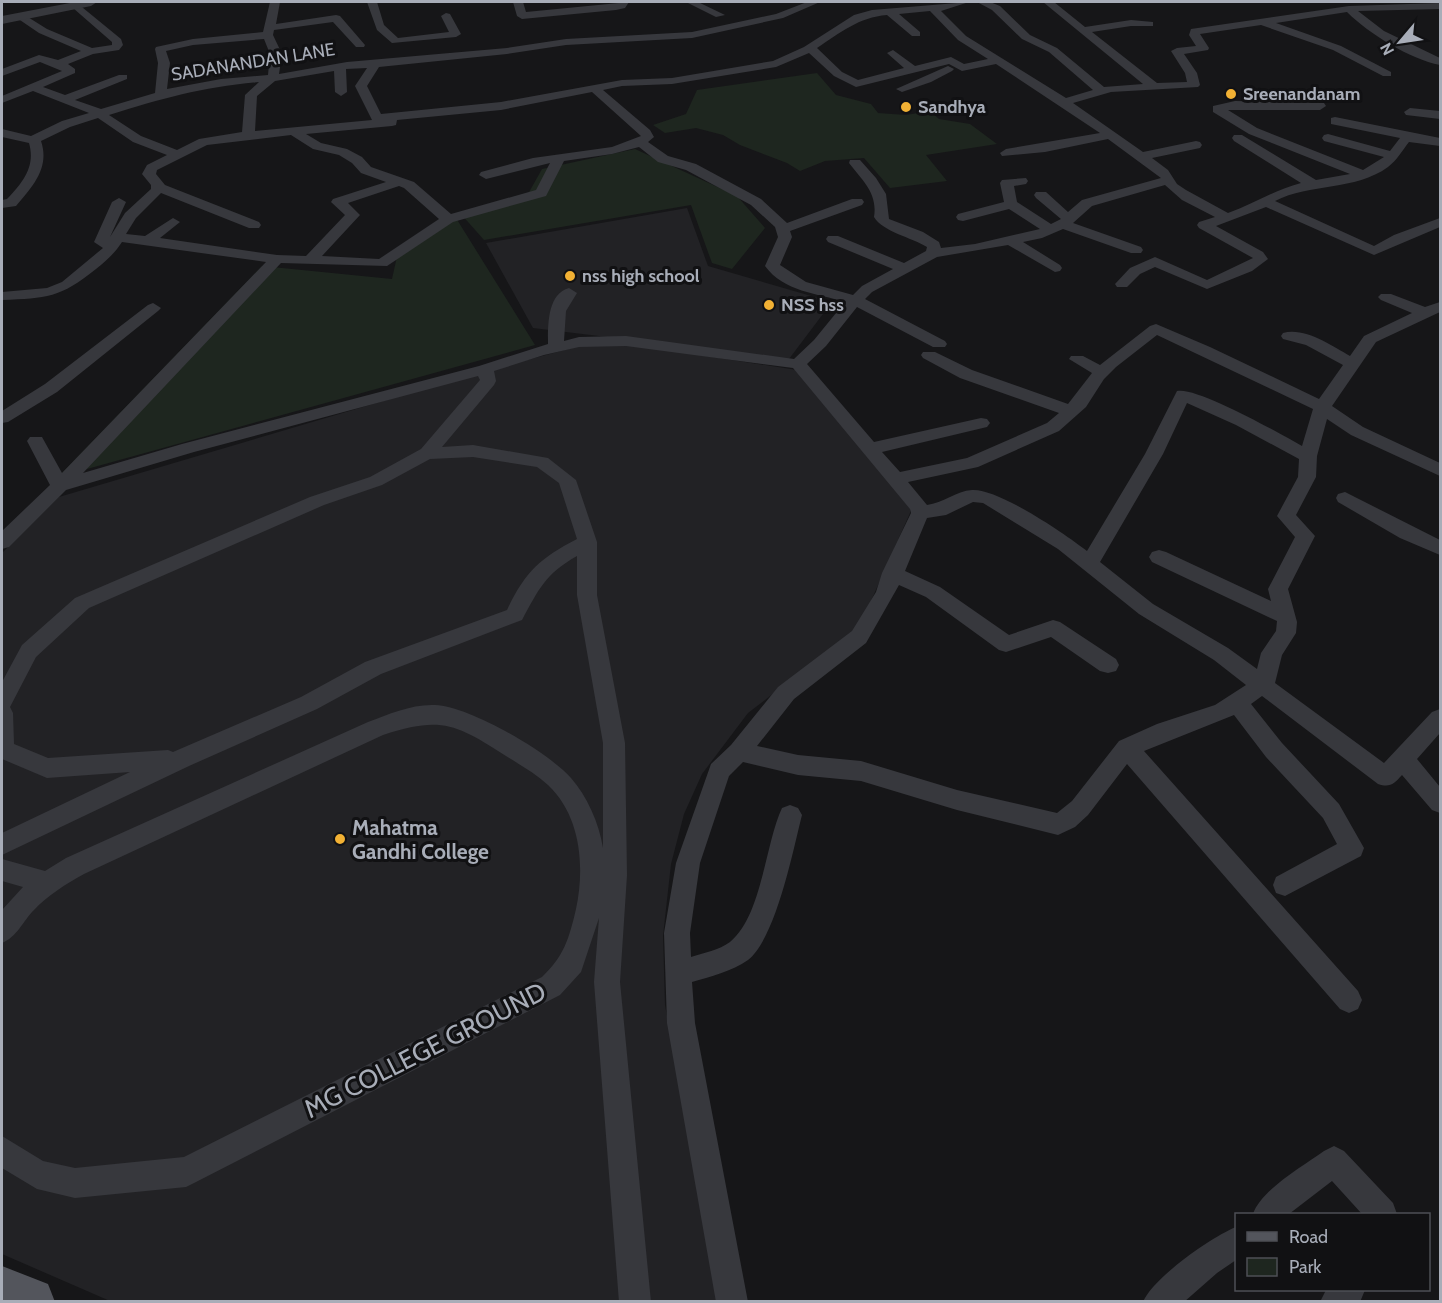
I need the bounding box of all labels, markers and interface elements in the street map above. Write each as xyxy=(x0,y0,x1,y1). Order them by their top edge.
north arrow xyxy=(1370,12,1430,72)
street label: SADANANDAN LANE xyxy=(170,38,336,86)
text: N xyxy=(1376,39,1398,59)
place label: Sreenandanam xyxy=(1243,83,1360,105)
marker: Sreenandanam xyxy=(1224,87,1238,101)
place label: Sandhya xyxy=(918,96,986,118)
marker: Sandhya xyxy=(899,100,913,114)
place label: nss high school xyxy=(582,265,700,287)
marker: nss high school xyxy=(563,269,577,283)
place label: NSS hss xyxy=(781,294,844,316)
marker: NSS hss xyxy=(762,298,776,312)
place label: Mahatma Gandhi College xyxy=(352,815,489,864)
marker: Mahatma Gandhi College xyxy=(333,832,347,846)
street label: MG COLLEGE GROUND xyxy=(299,975,551,1125)
legend xyxy=(1235,1213,1430,1291)
text: Road xyxy=(1289,1226,1328,1248)
text: Park xyxy=(1289,1256,1322,1278)

